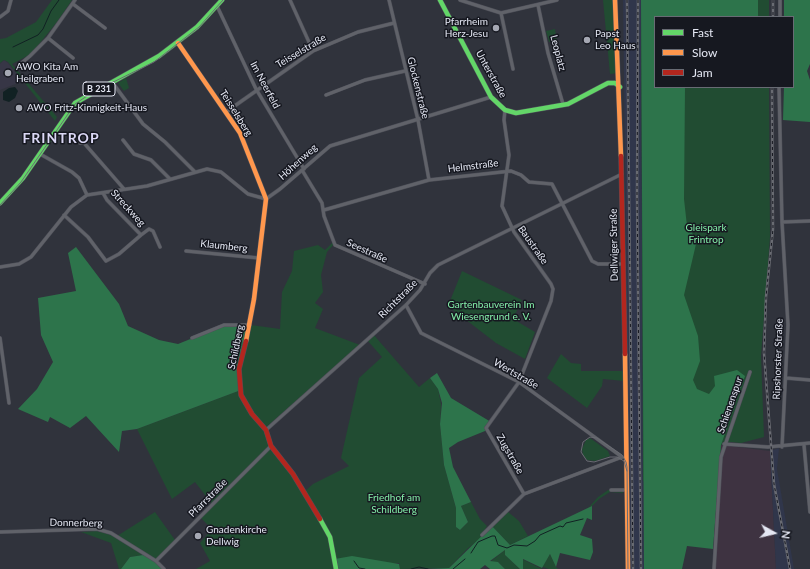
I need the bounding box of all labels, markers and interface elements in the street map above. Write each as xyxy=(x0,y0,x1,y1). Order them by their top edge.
place label: Pfarrheim Herz-Jesu xyxy=(445,16,488,40)
legend xyxy=(654,16,794,88)
marker: Pfarrheim Herz-Jesu xyxy=(491,23,501,33)
text: Fast xyxy=(692,25,713,40)
place label: Papst Leo Haus xyxy=(595,28,636,52)
street label: Teisselstraße xyxy=(274,31,328,71)
street label: Leoplatz xyxy=(547,34,569,72)
marker: Papst Leo Haus xyxy=(582,35,592,45)
text: Slow xyxy=(692,45,717,60)
street label: Unterstraße xyxy=(473,48,509,100)
street label: Glockenstraße xyxy=(405,56,431,120)
street label: Im Neerfeld xyxy=(248,59,282,111)
place label: AWO Kita Am Heilgraben xyxy=(16,61,78,84)
text: Jam xyxy=(692,65,713,80)
marker: AWO Kita Am Heilgraben xyxy=(3,68,13,78)
road number: B 231 xyxy=(83,82,115,96)
street label: Teisselsberg xyxy=(217,88,255,138)
place label: AWO Fritz-Kinnigkeit-Haus xyxy=(27,102,147,114)
marker: AWO Fritz-Kinnigkeit-Haus xyxy=(14,103,24,113)
district label: FRINTROP xyxy=(22,130,100,146)
street label: Höhenweg xyxy=(276,142,320,182)
street label: Helmstraße xyxy=(447,157,499,175)
street label: Streckweg xyxy=(108,187,148,229)
street label: Dellwiger Straße xyxy=(607,209,621,281)
park label: Gleispark Frintrop xyxy=(686,222,726,246)
street label: Baustraße xyxy=(515,223,551,267)
street label: Seestraße xyxy=(345,237,389,265)
street label: Klaumberg xyxy=(200,238,248,254)
street label: Richtstraße xyxy=(376,277,420,321)
park label: Gartenbauverein Im Wiesengrund e. V. xyxy=(448,299,534,322)
street label: Ripshorster Straße xyxy=(771,318,785,400)
street label: Schildberg xyxy=(225,323,247,371)
street label: Wertstraße xyxy=(491,356,541,392)
street label: Schienenspur xyxy=(715,375,745,435)
street label: Zugstraße xyxy=(494,432,526,476)
street label: Pfarrstraße xyxy=(186,476,230,520)
park label: Friedhof am Schildberg xyxy=(368,492,420,516)
north arrow xyxy=(754,513,794,553)
street label: Donnerberg xyxy=(49,517,103,529)
place label: Gnadenkirche Dellwig xyxy=(206,524,267,548)
text: N xyxy=(779,530,793,540)
marker: Gnadenkirche Dellwig xyxy=(193,531,203,541)

